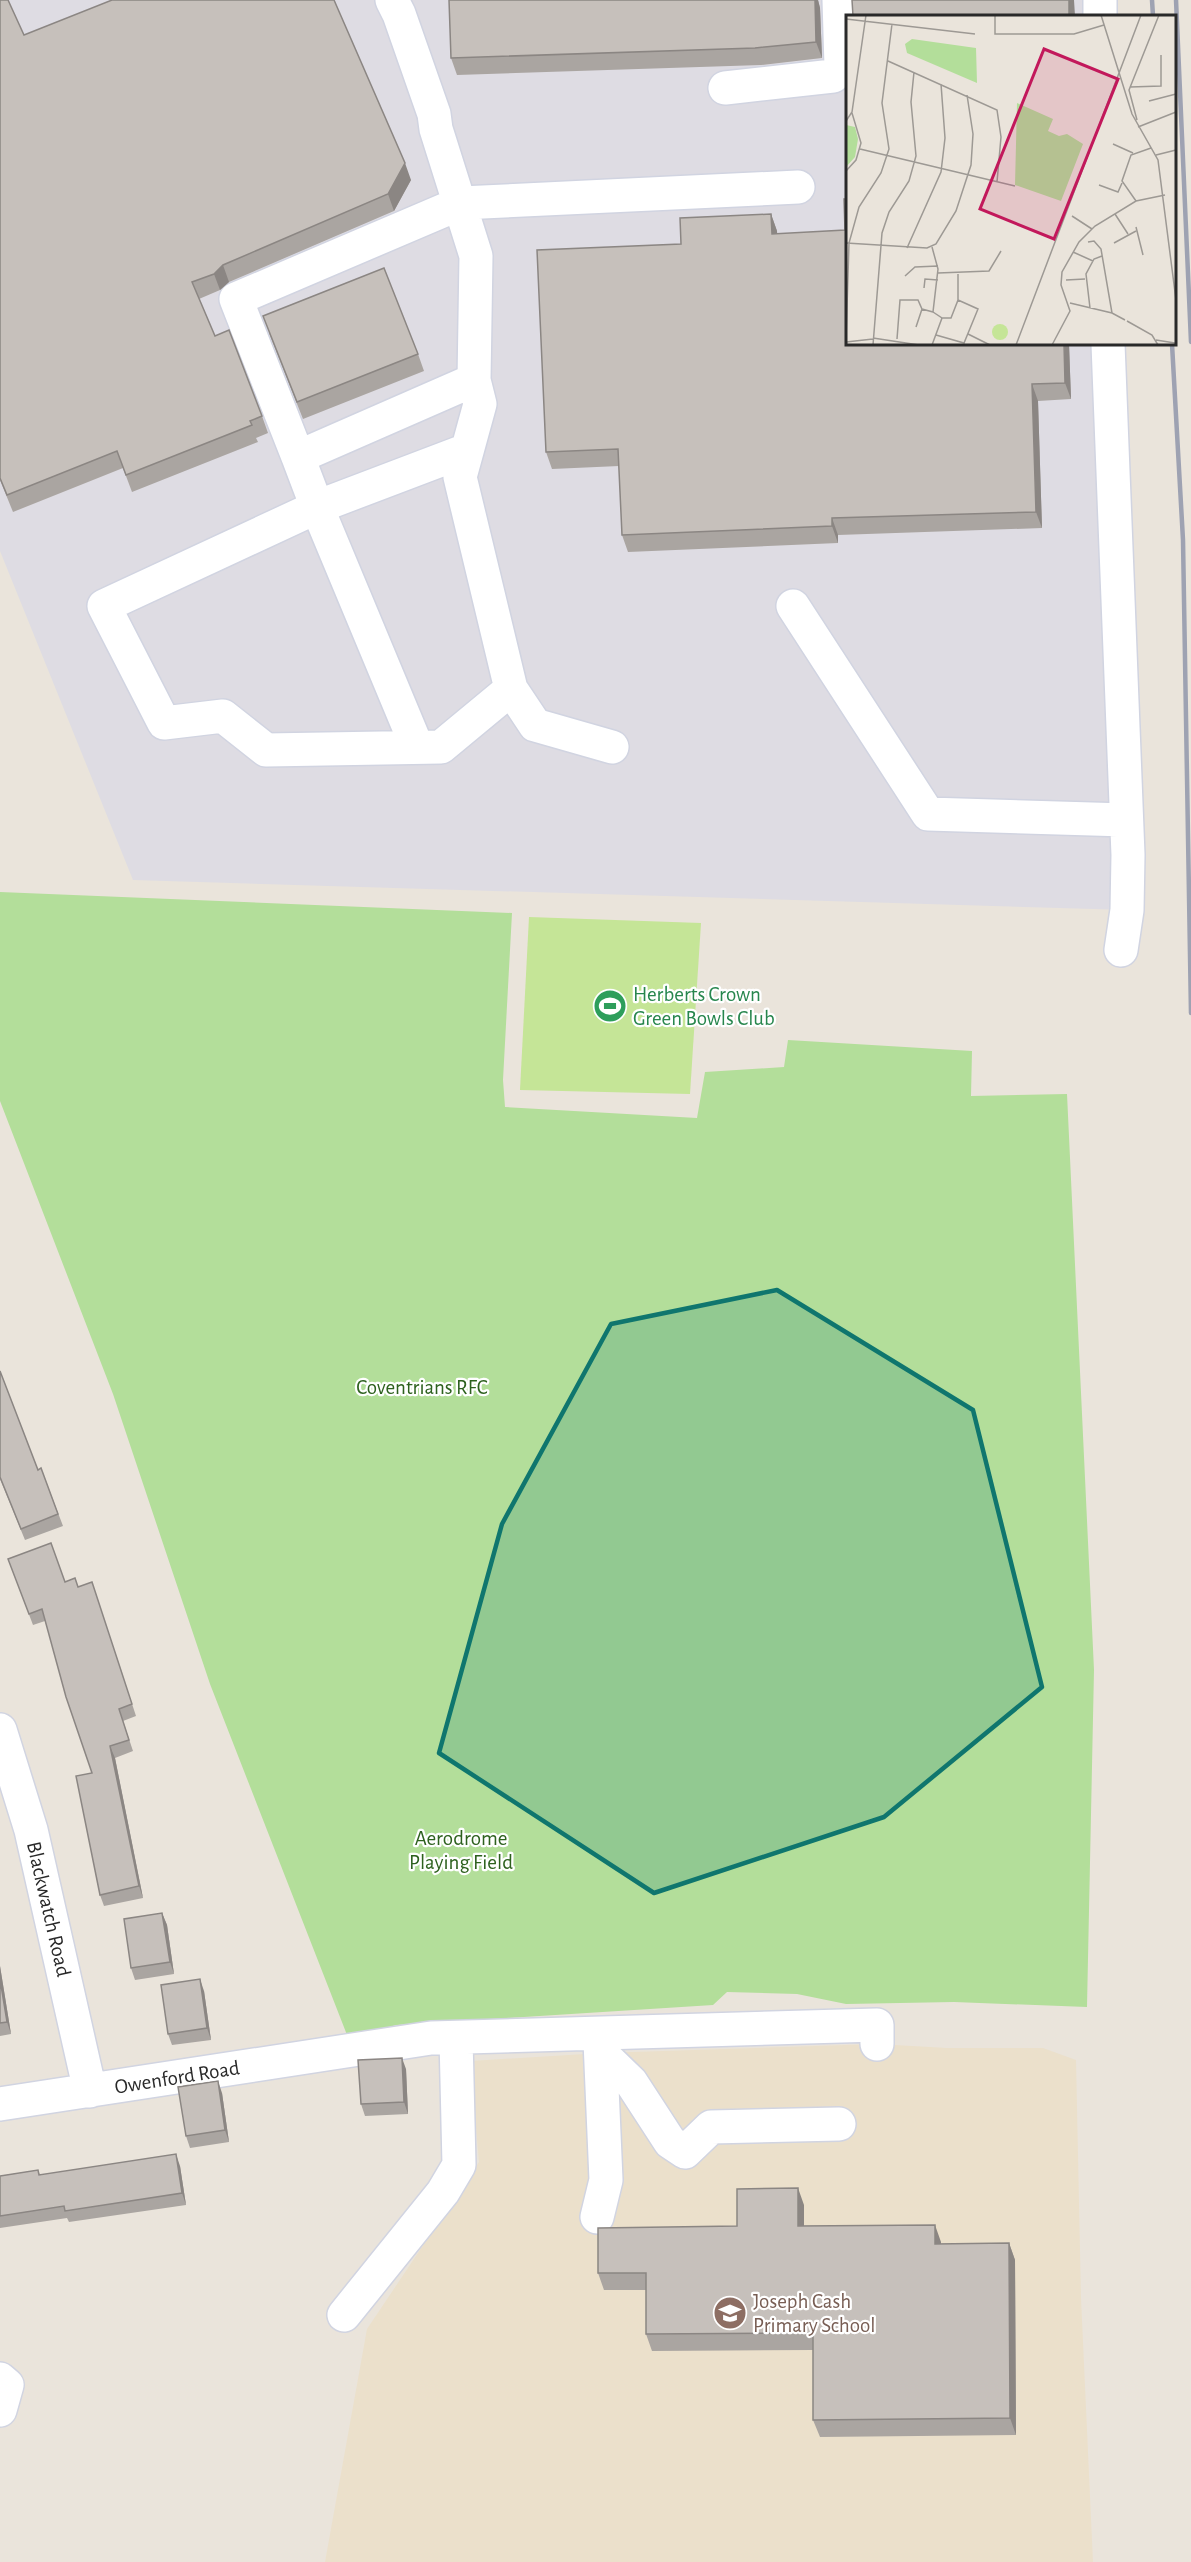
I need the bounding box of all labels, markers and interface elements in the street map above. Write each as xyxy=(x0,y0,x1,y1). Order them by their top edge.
inset map xyxy=(846,15,1176,345)
place label: Herberts Crown Green Bowls Club xyxy=(633,984,775,1029)
sports icon: Herberts Crown Green Bowls Club xyxy=(592,988,628,1024)
park label: Coventrians RFC xyxy=(356,1377,488,1398)
park label: Aerodrome Playing Field xyxy=(409,1828,513,1873)
street label: Blackwatch Road xyxy=(23,1840,74,1979)
street label: Owenford Road xyxy=(113,2057,241,2098)
place label: Joseph Cash Primary School xyxy=(753,2291,876,2336)
school or university icon: Joseph Cash Primary School xyxy=(712,2295,748,2331)

